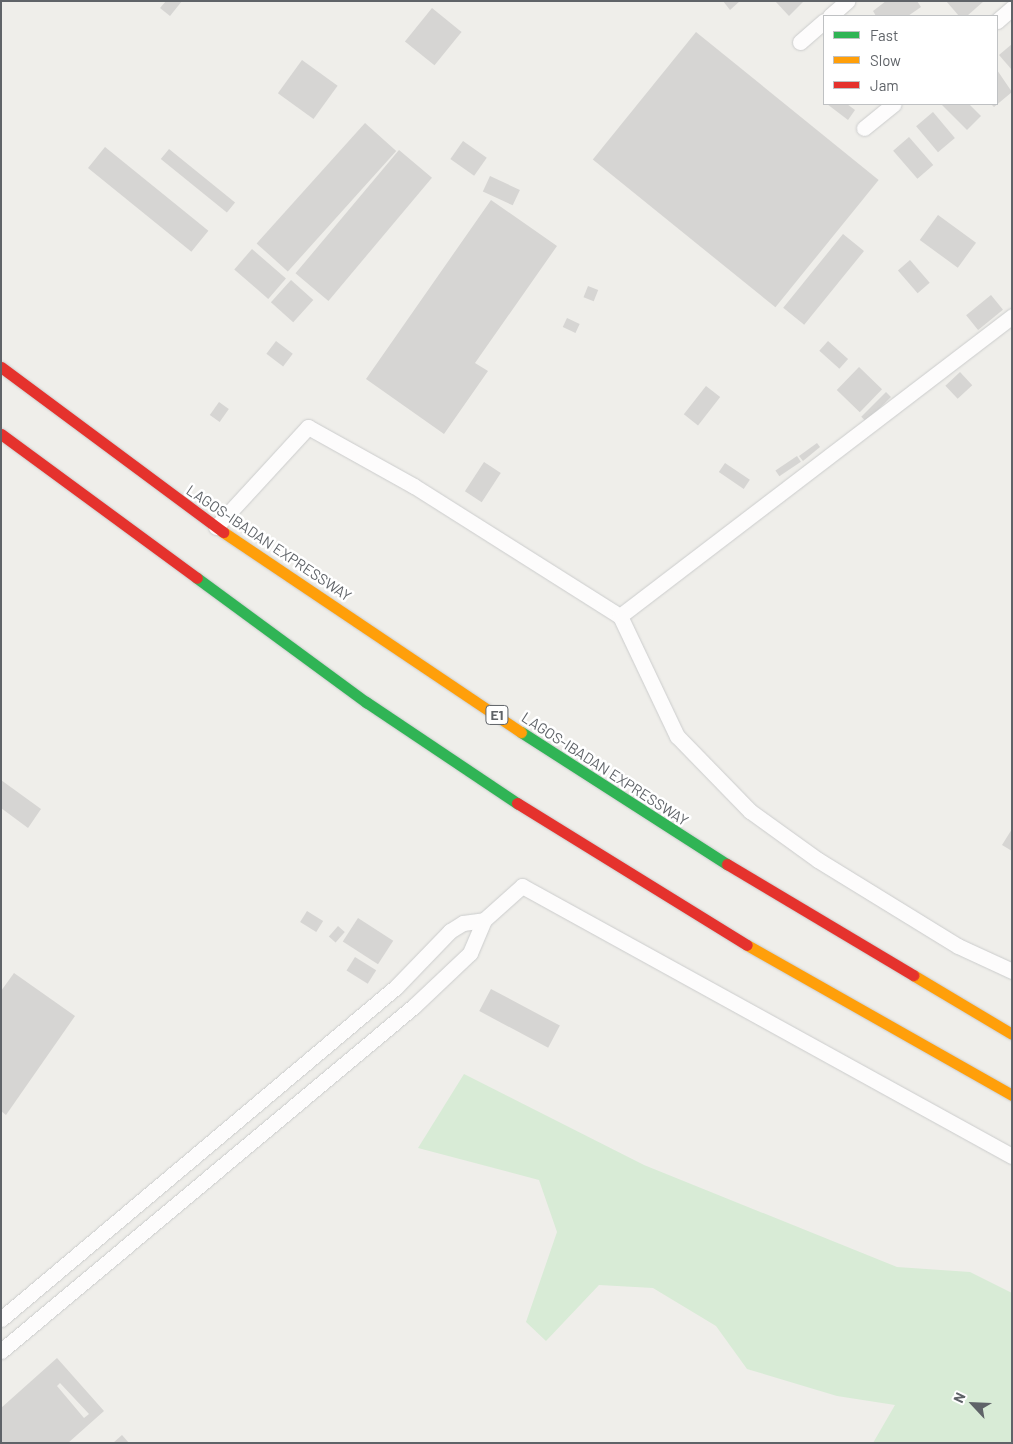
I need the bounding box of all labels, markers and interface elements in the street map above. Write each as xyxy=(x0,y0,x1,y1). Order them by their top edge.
legend xyxy=(823,15,998,105)
text: Fast xyxy=(870,26,898,44)
text: Slow xyxy=(870,51,901,69)
text: Jam xyxy=(870,76,899,94)
street label: LAGOS-IBADAN EXPRESSWAY xyxy=(183,481,355,605)
road number: E1 xyxy=(484,704,510,726)
street label: LAGOS-IBADAN EXPRESSWAY xyxy=(518,708,692,830)
north arrow xyxy=(948,1379,998,1429)
text: N xyxy=(949,1390,969,1405)

